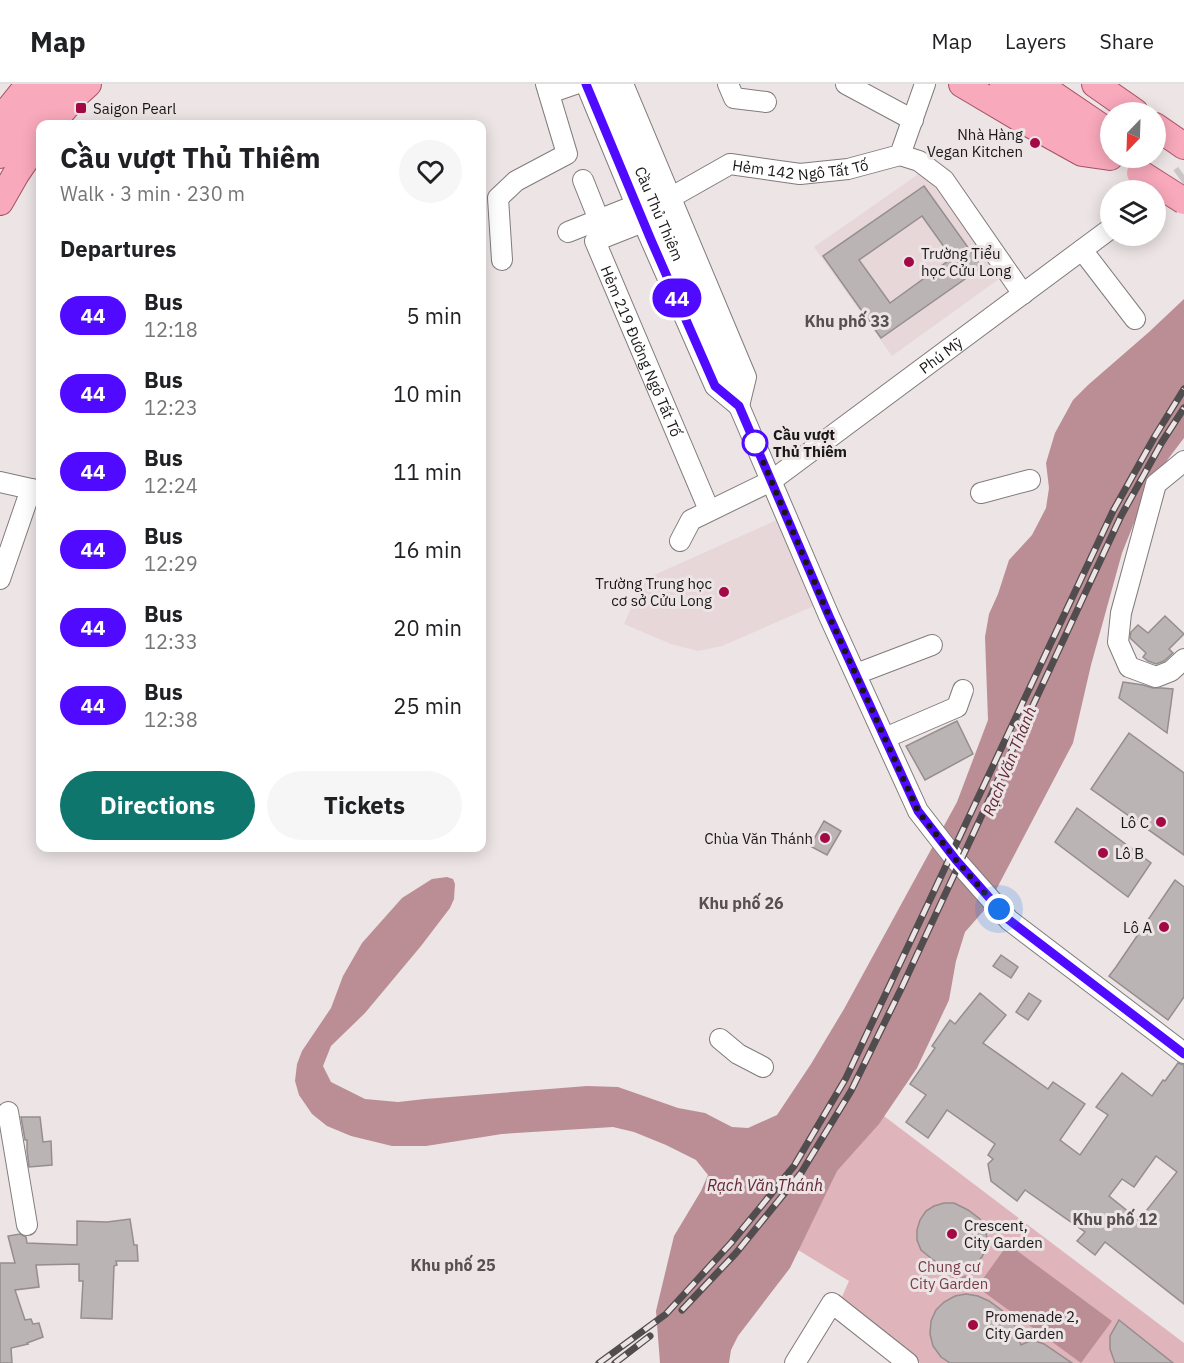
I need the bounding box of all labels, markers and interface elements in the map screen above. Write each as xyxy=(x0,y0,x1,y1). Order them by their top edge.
text: Map xyxy=(30,23,86,60)
text: Map xyxy=(932,27,972,55)
text: Layers xyxy=(1005,27,1067,55)
text: Share xyxy=(1100,27,1154,55)
place label: Saigon Pearl xyxy=(93,99,176,118)
marker: Saigon Pearl xyxy=(74,101,88,115)
north arrow xyxy=(1100,102,1166,168)
map controls xyxy=(1100,102,1166,246)
place label: Nhà Hàng Vegan Kitchen xyxy=(927,125,1023,161)
marker: Nhà Hàng Vegan Kitchen xyxy=(1028,136,1042,150)
text: Cầu vượt Thủ Thiêm xyxy=(60,139,321,176)
button: heart xyxy=(399,140,462,203)
street label: Hẻm 142 Ngô Tất Tố xyxy=(731,154,871,184)
street label: Cầu Thủ Thiêm xyxy=(631,164,688,264)
text: Walk · 3 min · 230 m xyxy=(60,180,245,207)
button: layers xyxy=(1100,180,1166,246)
text: Departures xyxy=(60,234,176,263)
place label: Trường Tiểu học Cửu Long xyxy=(921,244,1011,280)
marker: Trường Tiểu học Cửu Long xyxy=(902,255,916,269)
street label: Hẻm 219 Đường Ngô Tất Tố xyxy=(597,263,686,440)
line badge: 44 xyxy=(650,278,704,318)
text: 44 xyxy=(664,284,690,312)
text: Bus xyxy=(144,287,183,316)
text: 44 xyxy=(80,301,106,329)
text: 5 min xyxy=(406,301,462,330)
district label: Khu phố 33 xyxy=(804,310,890,331)
text: 12:18 xyxy=(144,316,198,343)
street label: Phú Mỹ xyxy=(915,332,966,377)
text: Bus xyxy=(144,365,183,394)
text: 44 xyxy=(80,379,106,407)
text: 10 min xyxy=(393,379,462,408)
text: 12:23 xyxy=(144,394,198,421)
place label: Cầu vượt Thủ Thiêm xyxy=(773,425,847,461)
marker: Cầu vượt Thủ Thiêm xyxy=(742,430,768,456)
text: Bus xyxy=(144,443,183,472)
text: 44 xyxy=(80,457,106,485)
text: 11 min xyxy=(393,457,462,486)
text: 12:24 xyxy=(144,472,198,499)
text: Bus xyxy=(144,521,183,550)
text: 44 xyxy=(80,535,106,563)
text: 16 min xyxy=(393,535,462,564)
text: 12:29 xyxy=(144,550,198,577)
place label: Trường Trung học cơ sở Cửu Long xyxy=(595,574,712,610)
marker: Trường Trung học cơ sở Cửu Long xyxy=(717,585,731,599)
text: Bus xyxy=(144,599,183,628)
text: 44 xyxy=(80,613,106,641)
text: 20 min xyxy=(393,613,462,642)
text: 12:33 xyxy=(144,628,198,655)
text: Bus xyxy=(144,677,183,706)
text: 44 xyxy=(80,691,106,719)
text: 25 min xyxy=(393,691,462,720)
water label: Rạch Văn Thánh xyxy=(978,703,1040,819)
text: 12:38 xyxy=(144,706,198,733)
button: Directions xyxy=(60,771,255,840)
button: Tickets xyxy=(267,771,462,840)
place label: Lô C xyxy=(1120,813,1149,832)
marker: Lô C xyxy=(1154,815,1168,829)
place label: Chùa Văn Thánh xyxy=(704,829,813,848)
marker: Chùa Văn Thánh xyxy=(818,831,832,845)
place label: Lô B xyxy=(1115,844,1144,863)
marker: Lô B xyxy=(1096,846,1110,860)
district label: Khu phố 26 xyxy=(698,892,784,913)
your location xyxy=(984,894,1014,924)
place label: Lô A xyxy=(1123,918,1152,937)
marker: Lô A xyxy=(1157,920,1171,934)
water label: Rạch Văn Thánh xyxy=(707,1175,823,1195)
district label: Khu phố 12 xyxy=(1072,1208,1158,1229)
place label: Crescent, City Garden xyxy=(964,1216,1043,1252)
marker: Crescent, City Garden xyxy=(945,1227,959,1241)
district label: Khu phố 25 xyxy=(410,1254,496,1275)
park label: Chung cư City Garden xyxy=(910,1257,988,1293)
place label: Promenade 2, City Garden xyxy=(985,1307,1079,1343)
marker: Promenade 2, City Garden xyxy=(966,1318,980,1332)

